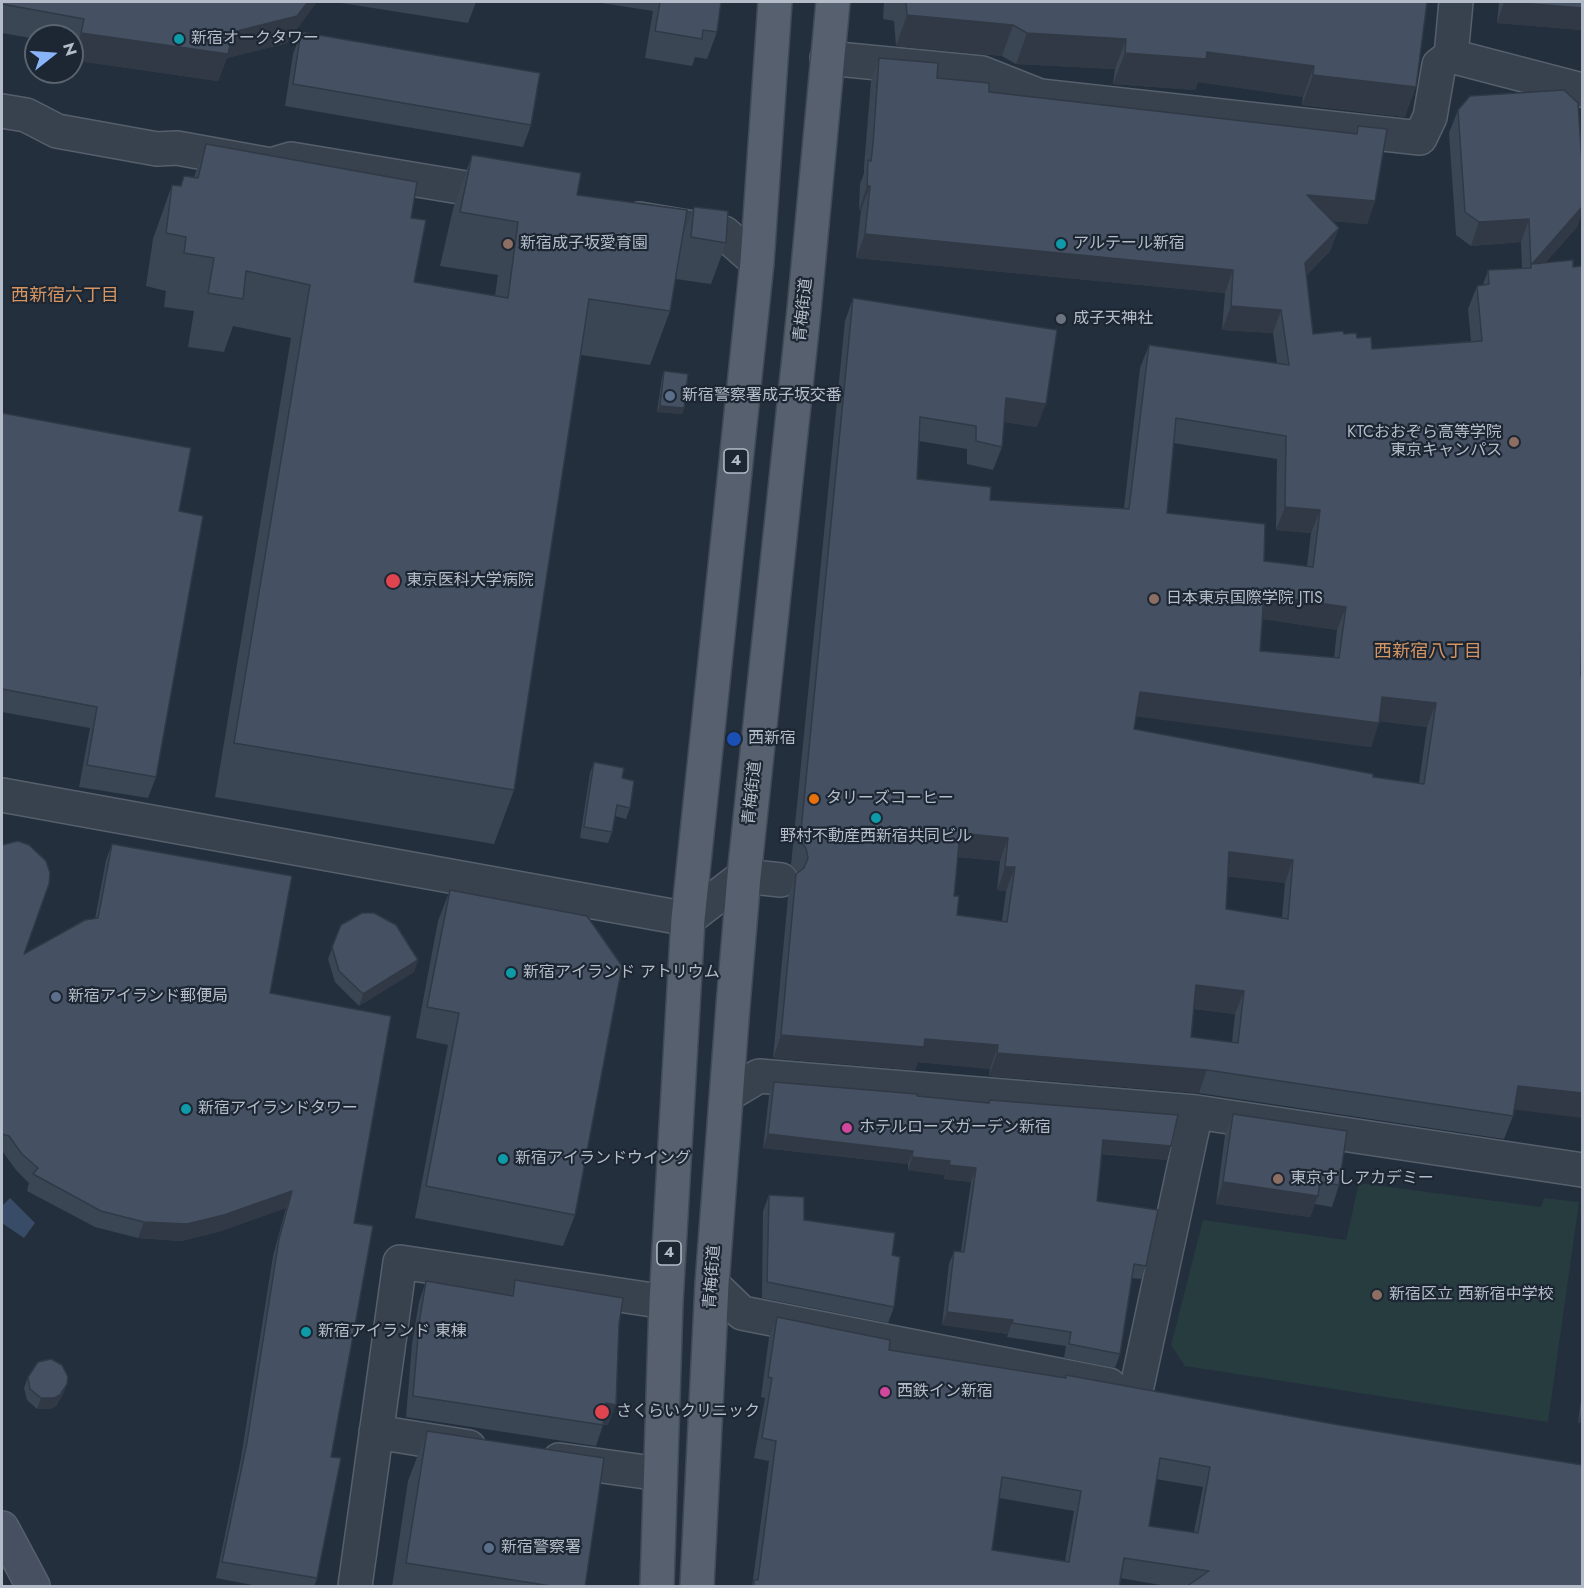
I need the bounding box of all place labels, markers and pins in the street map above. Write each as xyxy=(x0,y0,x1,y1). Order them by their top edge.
place label: 新宿オークタワー xyxy=(191,29,319,49)
marker: 新宿オークタワー xyxy=(172,32,186,46)
place label: 新宿成子坂愛育園 xyxy=(520,234,648,254)
place label: アルテール新宿 xyxy=(1073,234,1185,254)
marker: 新宿成子坂愛育園 xyxy=(501,237,515,251)
marker: アルテール新宿 xyxy=(1054,237,1068,251)
place label: 成子天神社 xyxy=(1073,309,1153,329)
marker: 成子天神社 xyxy=(1054,312,1068,326)
place label: 新宿警察署成子坂交番 xyxy=(682,386,842,406)
marker: 新宿警察署成子坂交番 xyxy=(663,389,677,403)
place label: KTCおおぞら高等学院 東京キャンパス xyxy=(1347,423,1502,461)
marker: KTCおおぞら高等学院 東京キャンパス xyxy=(1507,435,1521,449)
place label: 東京医科大学病院 xyxy=(406,571,534,591)
marker: 東京医科大学病院 xyxy=(384,572,402,590)
place label: 日本東京国際学院 JTIS xyxy=(1166,589,1323,609)
marker: 日本東京国際学院 JTIS xyxy=(1147,592,1161,606)
place label: 西新宿 xyxy=(748,729,796,749)
marker: 西新宿 xyxy=(725,730,743,748)
place label: タリーズコーヒー xyxy=(826,789,954,809)
marker: タリーズコーヒー xyxy=(807,792,821,806)
marker: 野村不動産西新宿共同ビル xyxy=(869,811,883,825)
place label: 野村不動産西新宿共同ビル xyxy=(780,827,972,847)
place label: 新宿アイランド アトリウム xyxy=(523,963,720,983)
marker: 新宿アイランド アトリウム xyxy=(504,966,518,980)
place label: 新宿アイランド郵便局 xyxy=(68,987,228,1007)
marker: 新宿アイランド郵便局 xyxy=(49,990,63,1004)
place label: 新宿アイランドタワー xyxy=(198,1099,358,1119)
marker: 新宿アイランドタワー xyxy=(179,1102,193,1116)
place label: ホテルローズガーデン新宿 xyxy=(859,1118,1051,1138)
marker: ホテルローズガーデン新宿 xyxy=(840,1121,854,1135)
place label: 新宿アイランドウイング xyxy=(515,1149,691,1169)
marker: 新宿アイランドウイング xyxy=(496,1152,510,1166)
place label: 東京すしアカデミー xyxy=(1290,1169,1434,1189)
marker: 東京すしアカデミー xyxy=(1271,1172,1285,1186)
place label: 新宿区立 西新宿中学校 xyxy=(1389,1285,1554,1305)
marker: 新宿区立 西新宿中学校 xyxy=(1370,1288,1384,1302)
place label: 新宿アイランド 東棟 xyxy=(318,1322,467,1342)
marker: 新宿アイランド 東棟 xyxy=(299,1325,313,1339)
place label: 西鉄イン新宿 xyxy=(897,1382,993,1402)
marker: 西鉄イン新宿 xyxy=(878,1385,892,1399)
place label: さくらいクリニック xyxy=(616,1402,760,1422)
marker: さくらいクリニック xyxy=(593,1403,611,1421)
place label: 新宿警察署 xyxy=(501,1538,581,1558)
marker: 新宿警察署 xyxy=(482,1541,496,1555)

